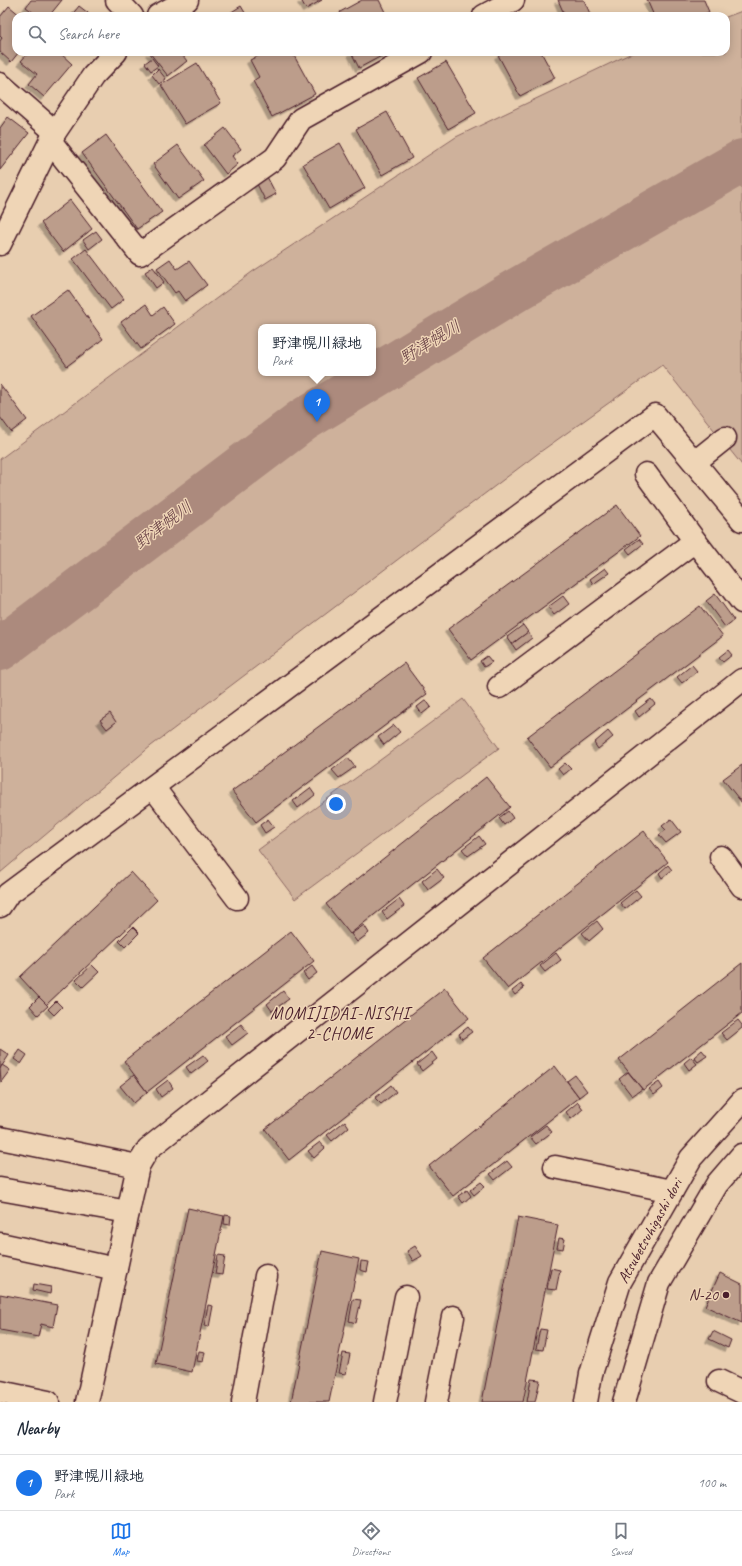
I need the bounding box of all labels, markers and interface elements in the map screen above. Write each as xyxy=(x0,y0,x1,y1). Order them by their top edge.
search box xyxy=(12,12,730,56)
icon: search xyxy=(26,23,48,45)
text: Search here xyxy=(58,25,119,44)
water label: 野津幌川 xyxy=(395,315,465,369)
popup xyxy=(258,324,376,376)
text: 野津幌川緑地 xyxy=(272,334,362,353)
text: Park xyxy=(272,353,293,369)
pin: 1 xyxy=(304,389,330,422)
water label: 野津幌川 xyxy=(130,496,196,554)
your location xyxy=(326,794,346,814)
district label: MOMIJIDAI-NISHI 2-CHOME xyxy=(270,1003,413,1044)
street label: Atsubetsuhigashi dori xyxy=(613,1174,688,1287)
place label: N-20 xyxy=(689,1285,720,1305)
marker: N-20 xyxy=(721,1290,731,1300)
text: Nearby xyxy=(16,1418,59,1439)
text: 野津幌川緑地 xyxy=(54,1467,144,1486)
text: 1 xyxy=(26,1475,32,1491)
text: 100 m xyxy=(698,1475,726,1491)
text: Park xyxy=(54,1486,75,1502)
tab: Map xyxy=(110,1520,132,1558)
tab: Directions xyxy=(352,1520,390,1558)
tab: Saved xyxy=(610,1520,632,1558)

